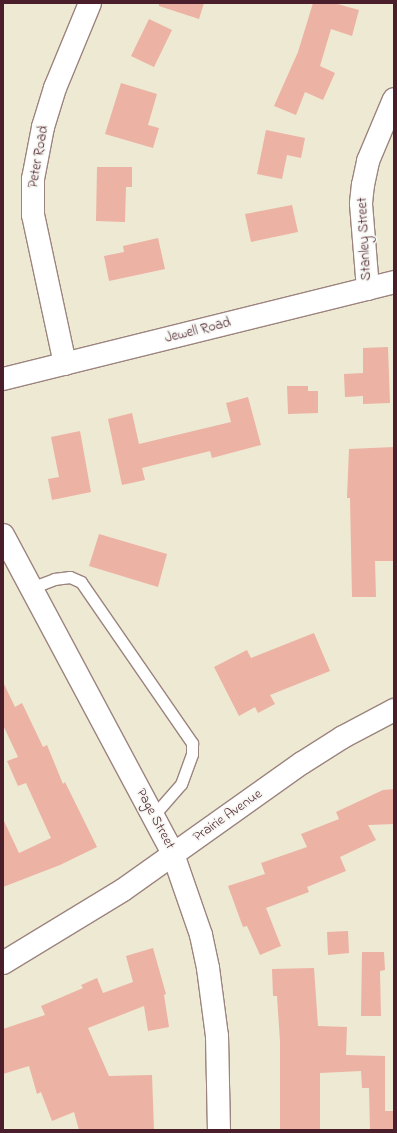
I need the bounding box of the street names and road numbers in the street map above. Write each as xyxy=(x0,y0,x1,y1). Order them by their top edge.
street label: Peter Road xyxy=(25,125,53,189)
street label: Stanley Street xyxy=(354,197,376,281)
street label: Jewell Road xyxy=(163,315,233,347)
street label: Page Street xyxy=(132,786,178,852)
street label: Prairie Avenue xyxy=(190,786,266,846)

